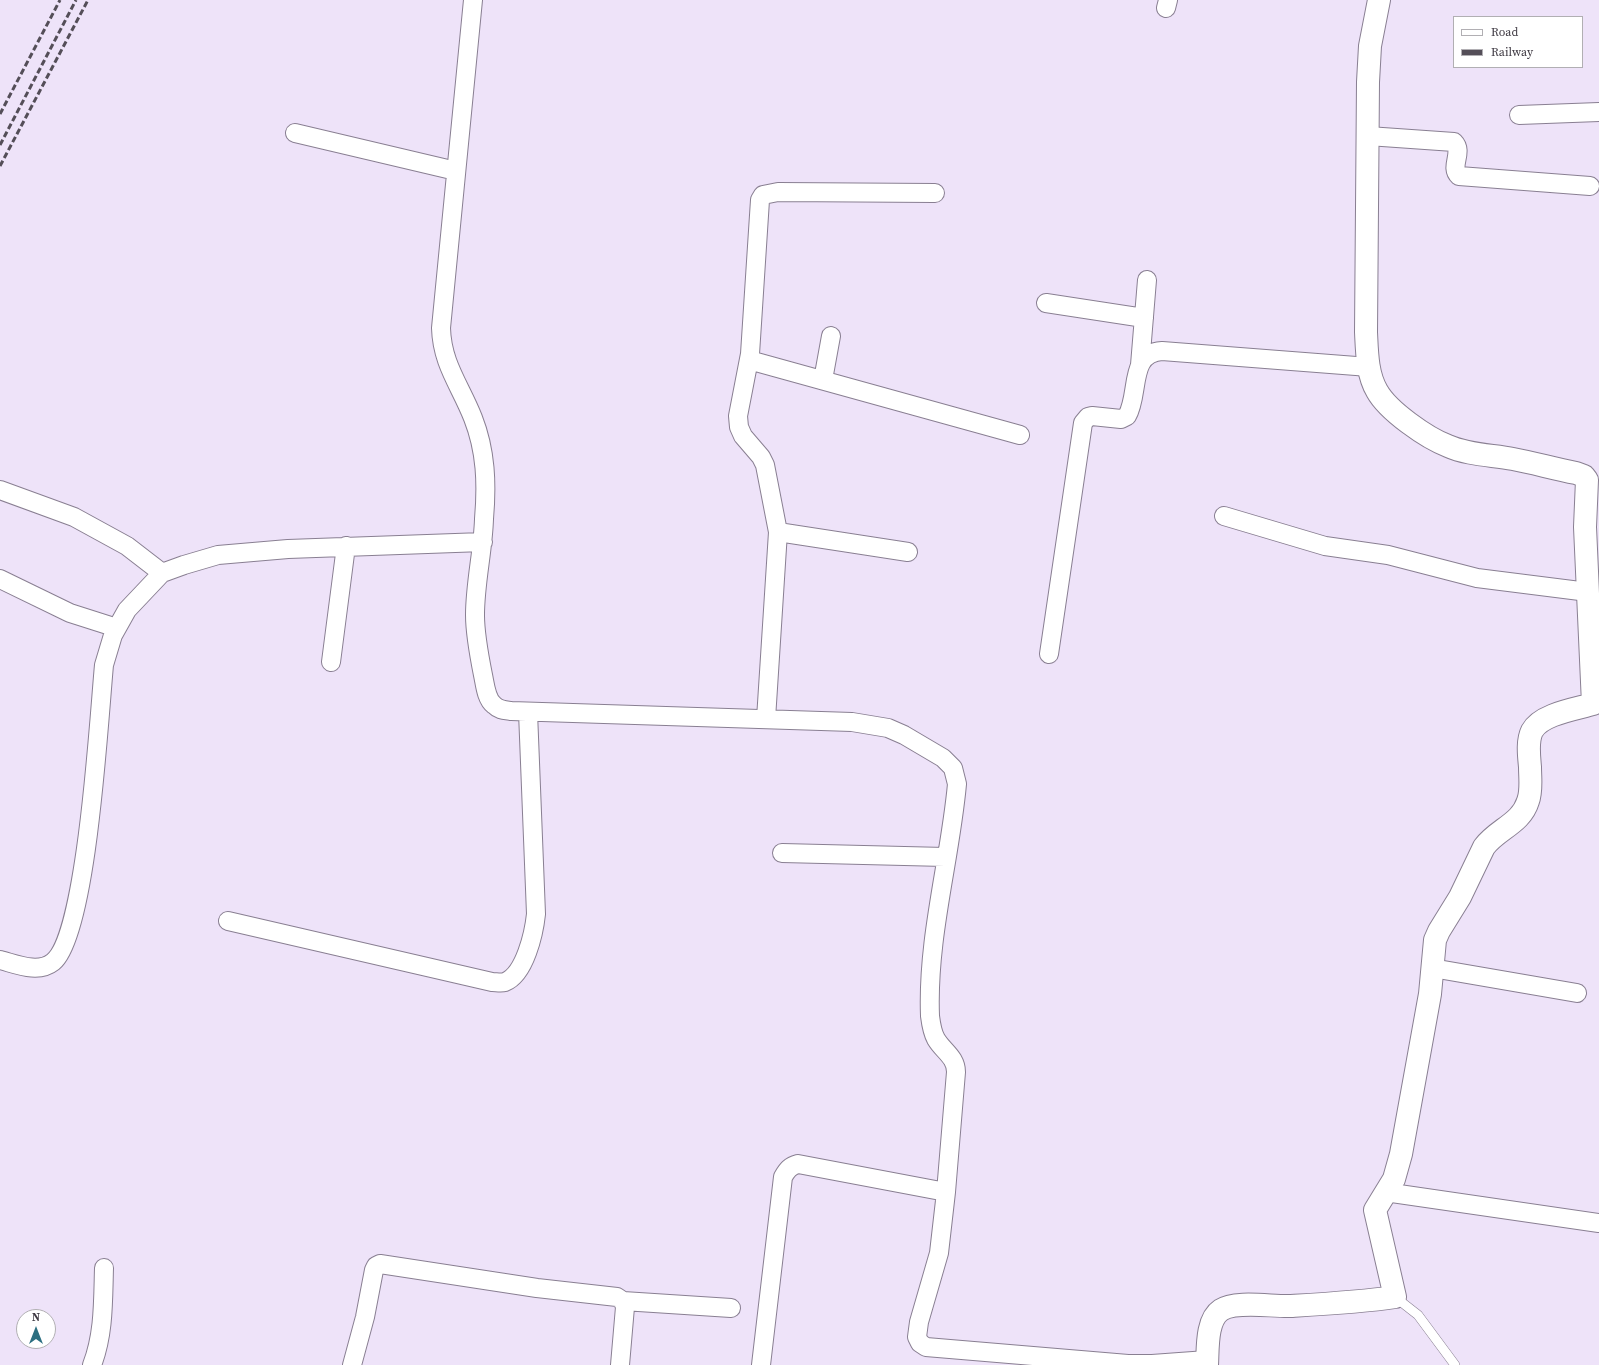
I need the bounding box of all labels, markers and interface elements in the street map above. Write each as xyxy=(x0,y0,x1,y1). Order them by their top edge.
legend xyxy=(1453,16,1583,68)
text: Road xyxy=(1491,24,1518,40)
text: Railway xyxy=(1491,44,1533,60)
north arrow xyxy=(16,1309,56,1349)
text: N xyxy=(32,1310,40,1325)

